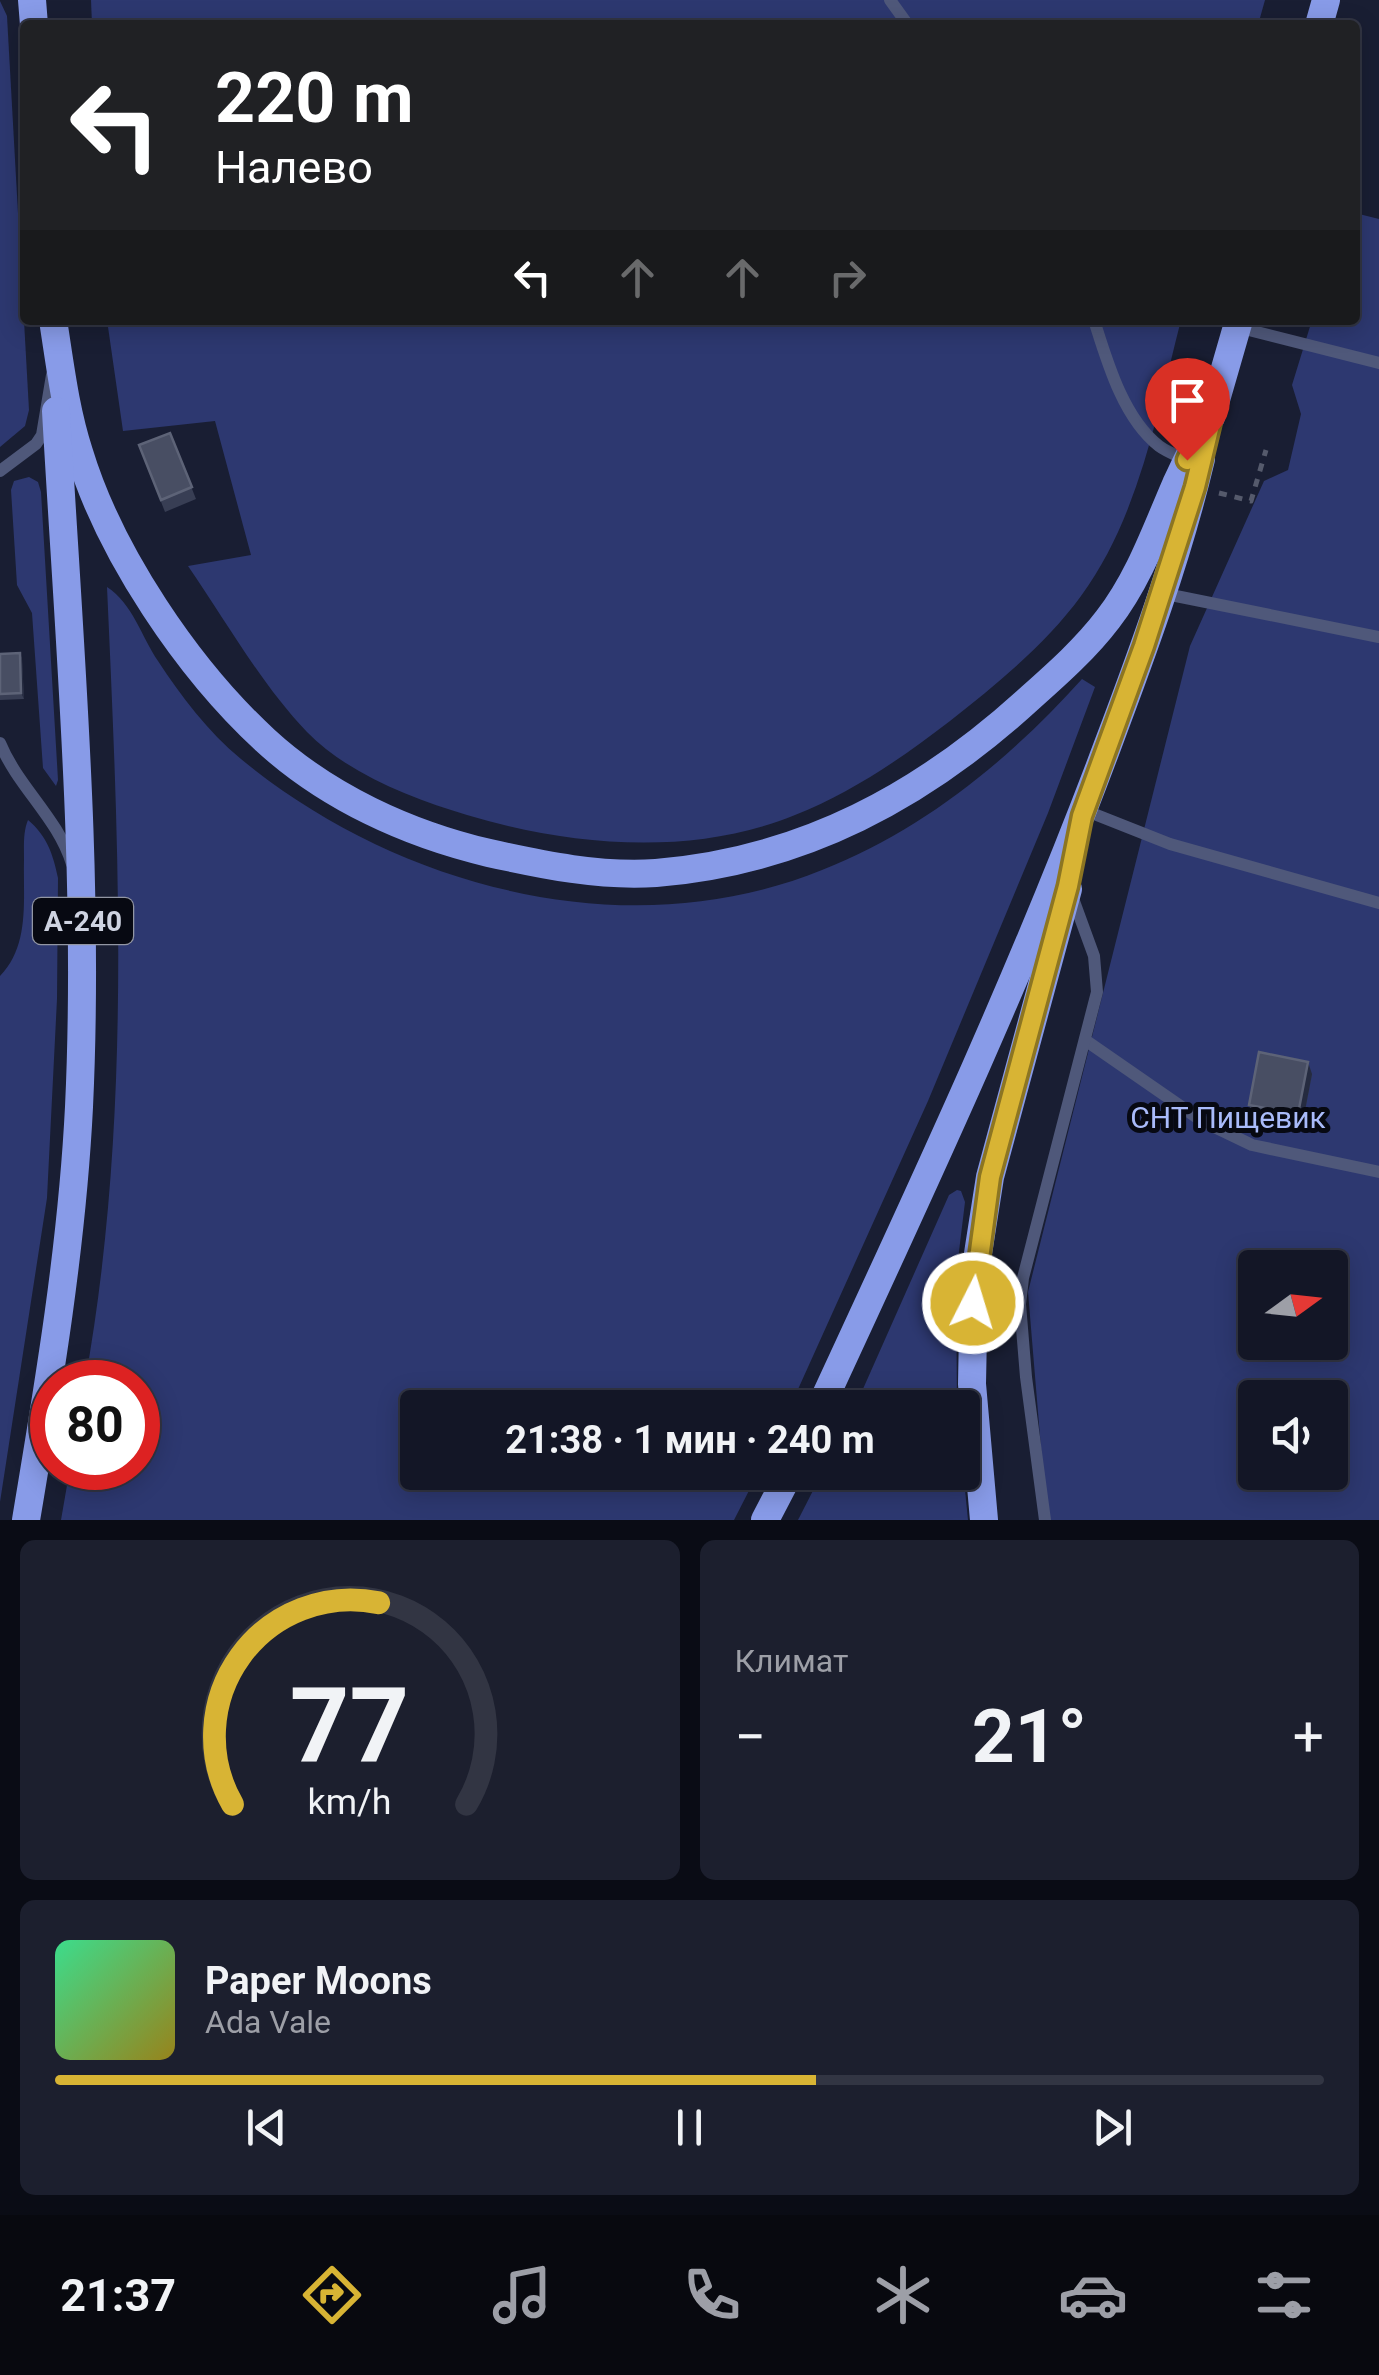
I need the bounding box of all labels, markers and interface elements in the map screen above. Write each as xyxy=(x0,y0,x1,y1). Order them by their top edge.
text: 220 m xyxy=(215,57,414,139)
icon: left xyxy=(50,60,180,190)
text: Налево xyxy=(215,141,373,194)
icon: left xyxy=(505,250,560,305)
icon: ahead xyxy=(610,250,665,305)
icon: ahead xyxy=(715,250,770,305)
icon: right xyxy=(820,250,875,305)
pin xyxy=(1145,358,1230,461)
icon: arrive xyxy=(1160,373,1215,428)
road number: А-240 xyxy=(33,898,133,944)
park label: СНТ Пищевик xyxy=(1130,1100,1326,1135)
north arrow xyxy=(1238,1250,1348,1360)
map controls xyxy=(1238,1250,1348,1490)
position arrow xyxy=(921,1251,1025,1355)
speed limit sign: 80 xyxy=(30,1360,160,1490)
button: sound xyxy=(1238,1380,1348,1490)
text: 21:38 · 1 мин · 240 m xyxy=(505,1418,875,1462)
text: Климат xyxy=(735,1642,848,1680)
text: 77 xyxy=(290,1666,409,1787)
text: 21° xyxy=(972,1692,1087,1780)
text: − xyxy=(735,1705,766,1769)
text: + xyxy=(1293,1705,1324,1769)
text: km/h xyxy=(308,1781,392,1823)
text: Paper Moons xyxy=(205,1959,432,2003)
text: Ada Vale xyxy=(205,2003,331,2041)
icon: previous xyxy=(239,2100,294,2155)
icon: pause xyxy=(662,2100,717,2155)
icon: next xyxy=(1085,2100,1140,2155)
icon: directions xyxy=(297,2260,367,2330)
icon: music xyxy=(487,2260,557,2330)
icon: phone xyxy=(677,2260,747,2330)
icon: climate xyxy=(868,2260,938,2330)
icon: car xyxy=(1058,2260,1128,2330)
icon: filters xyxy=(1249,2260,1319,2330)
text: 21:37 xyxy=(60,2269,176,2322)

